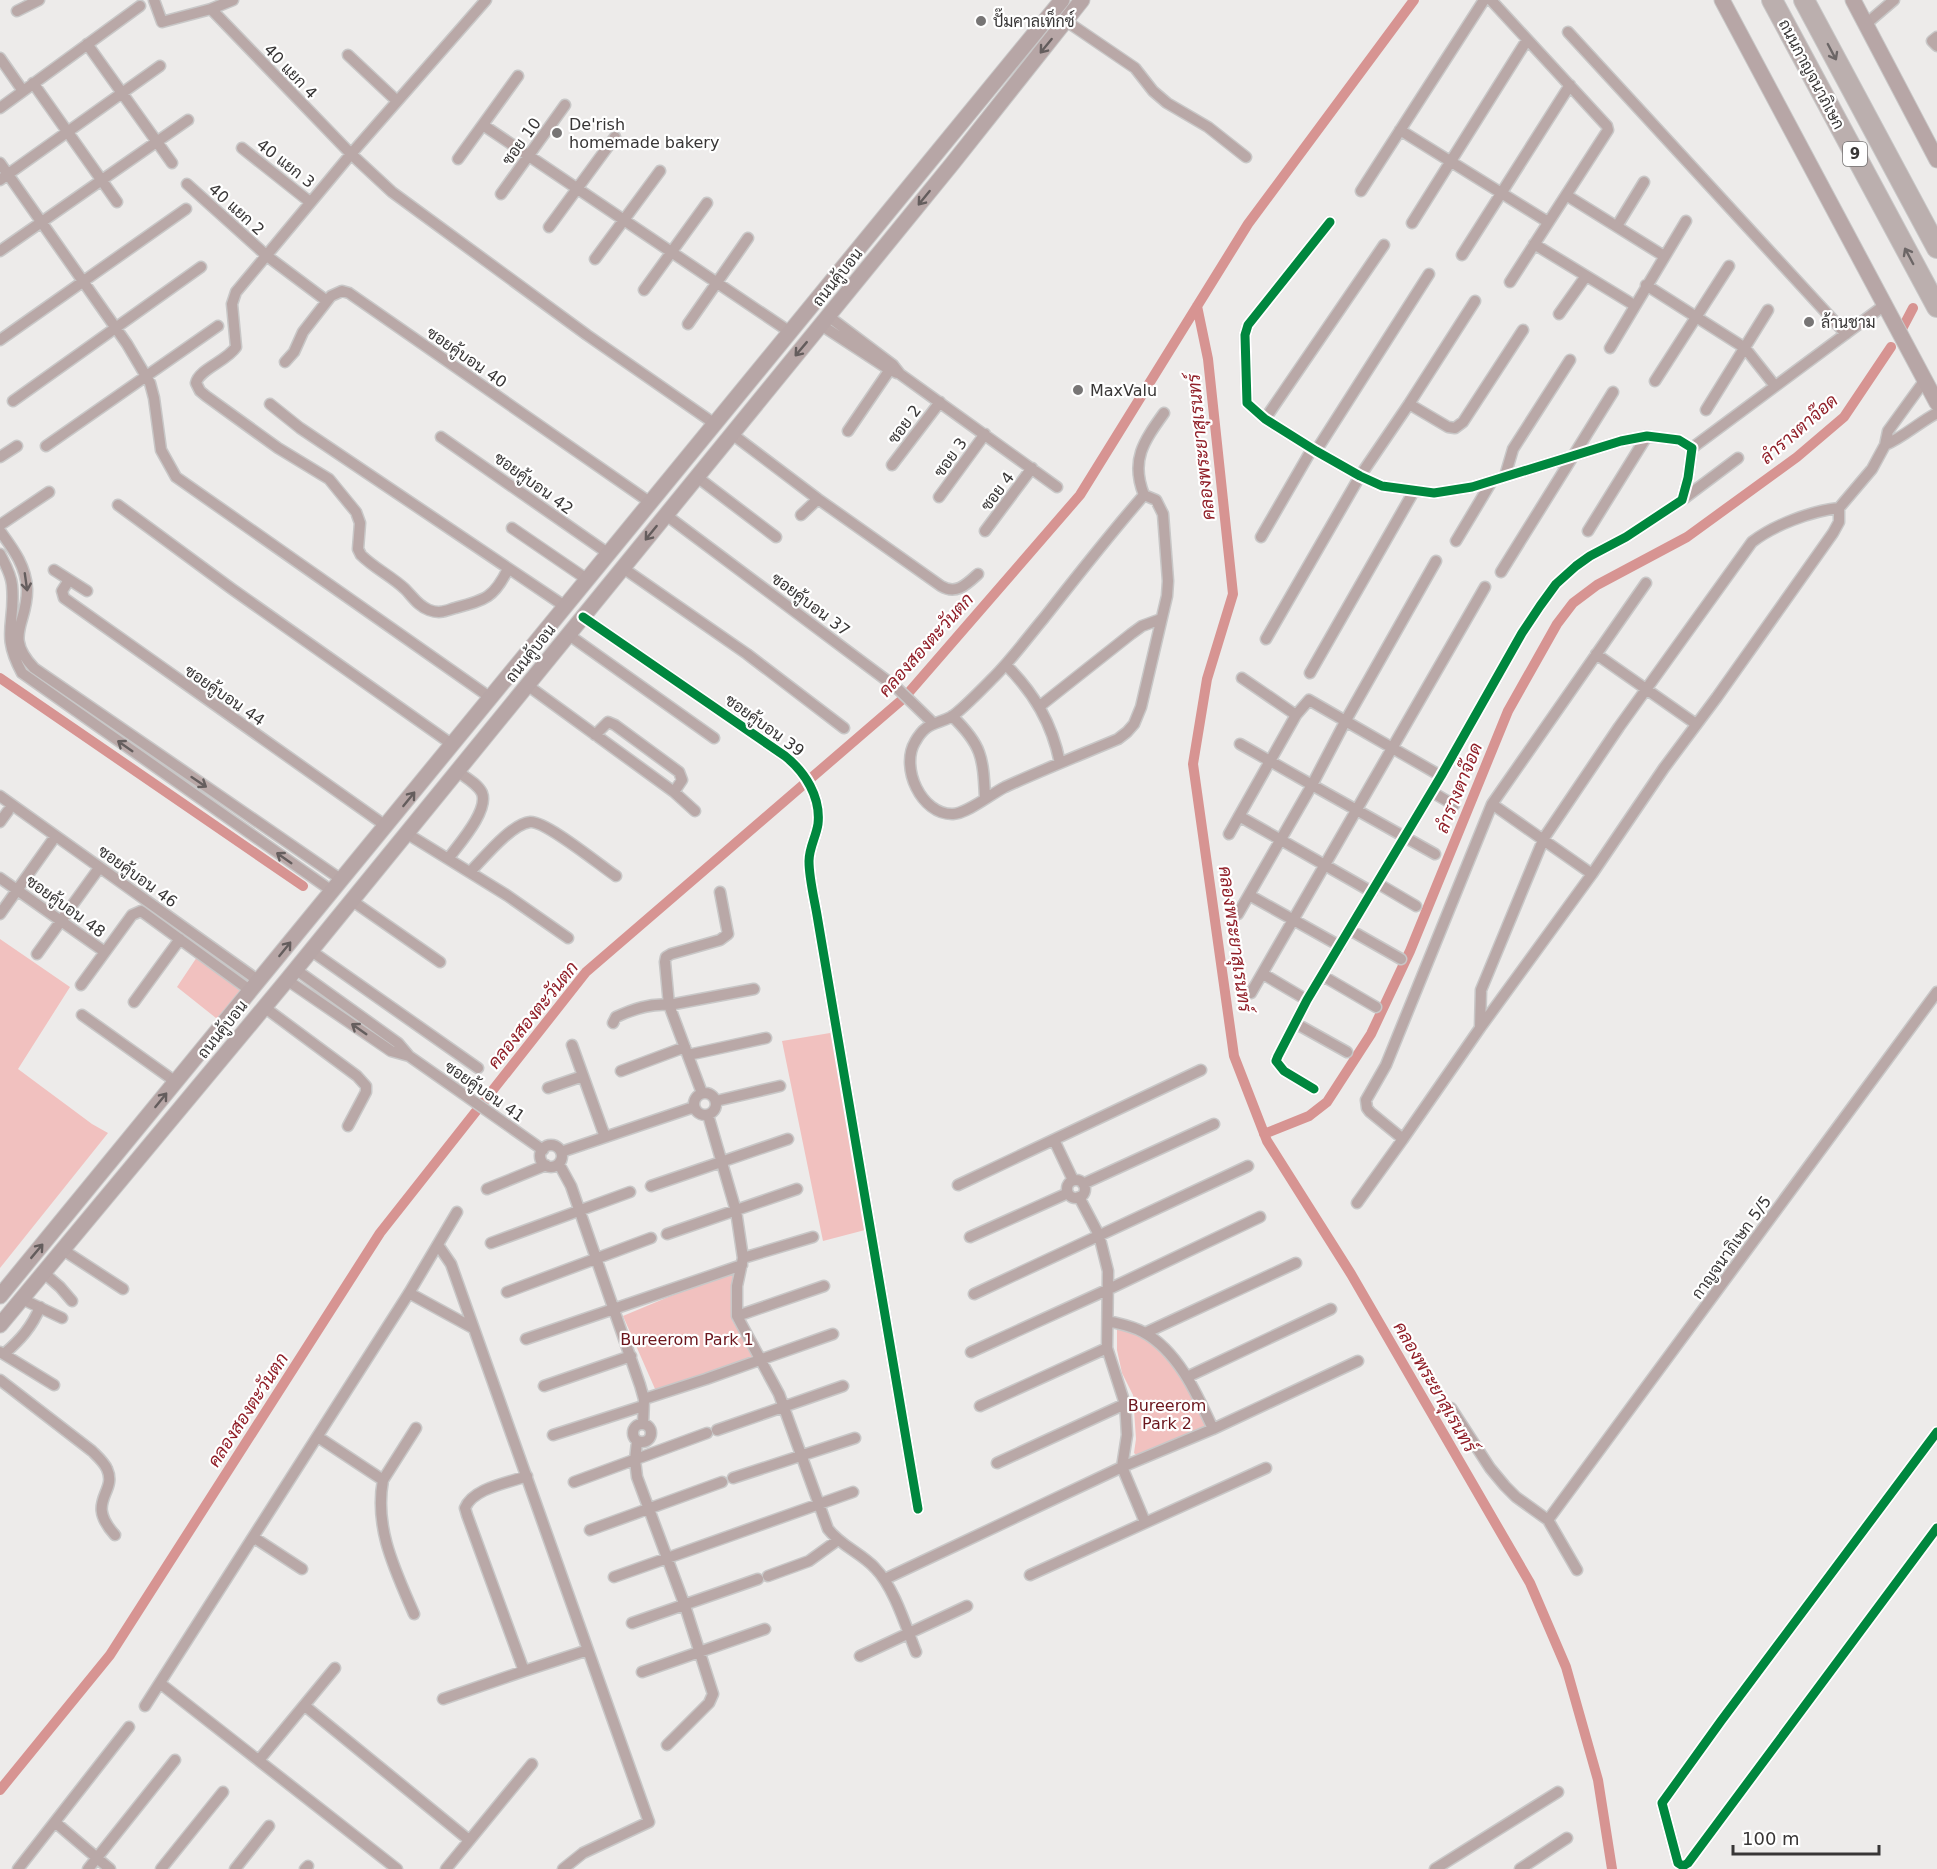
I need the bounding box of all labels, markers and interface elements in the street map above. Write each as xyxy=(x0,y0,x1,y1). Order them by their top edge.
place label: ปั๊มคาลเท็กซ์ xyxy=(993,8,1075,31)
marker: ปั๊มคาลเท็กซ์ xyxy=(974,14,988,28)
street label: ถนนกาญจนาภิเษก xyxy=(1775,16,1849,132)
one-way arrow xyxy=(1039,37,1052,53)
street label: 40 แยก 4 xyxy=(260,40,321,103)
one-way arrow xyxy=(1827,42,1838,60)
street label: ซอย 10 xyxy=(498,114,545,169)
place label: De'rish homemade bakery xyxy=(569,115,719,152)
marker: De'rish homemade bakery xyxy=(550,126,564,140)
street label: 40 แยก 3 xyxy=(253,135,318,192)
road number: 9 xyxy=(1843,142,1867,166)
street label: 40 แยก 2 xyxy=(205,179,268,239)
one-way arrow xyxy=(917,190,931,205)
street label: ถนนคู้บอน xyxy=(807,244,868,311)
one-way arrow xyxy=(1903,248,1915,265)
place label: ล้านชาม xyxy=(1821,312,1876,332)
marker: ล้านชาม xyxy=(1802,315,1816,329)
street label: ซอยคู้บอน 40 xyxy=(422,322,511,394)
one-way arrow xyxy=(794,341,807,357)
water label: คลองพระยาสุเรนทร์ xyxy=(1180,370,1221,521)
place label: MaxValu xyxy=(1090,381,1157,400)
marker: MaxValu xyxy=(1071,383,1085,397)
water label: ลำรางตาจ๊อด xyxy=(1755,389,1842,468)
street label: ซอย 2 xyxy=(884,401,925,447)
street label: ซอย 3 xyxy=(930,434,971,481)
street label: ซอยคู้บอน 42 xyxy=(489,447,578,520)
street label: ซอย 4 xyxy=(977,468,1018,514)
one-way arrow xyxy=(644,525,658,540)
street label: ซอยคู้บอน 37 xyxy=(766,568,854,642)
one-way arrow xyxy=(20,572,31,592)
water label: คลองสองตะวันตก xyxy=(874,589,978,701)
street label: ถนนคู้บอน xyxy=(500,620,561,687)
street label: ซอยคู้บอน 44 xyxy=(180,660,269,732)
street label: ซอยคู้บอน 39 xyxy=(720,689,809,762)
water label: ลำรางตาจ๊อด xyxy=(1430,739,1486,836)
one-way arrow xyxy=(117,740,134,752)
one-way arrow xyxy=(190,776,207,788)
one-way arrow xyxy=(402,791,415,807)
street label: ซอยคู้บอน 46 xyxy=(93,840,182,913)
one-way arrow xyxy=(277,852,293,864)
water label: คลองพระยาสุเรนทร์ xyxy=(1213,864,1259,1016)
street label: ซอยคู้บอน 48 xyxy=(21,870,110,943)
one-way arrow xyxy=(278,942,291,958)
water label: คลองสองตะวันตก xyxy=(483,957,582,1072)
street label: ถนนคู้บอน xyxy=(192,996,253,1063)
one-way arrow xyxy=(351,1023,367,1035)
street label: ซอยคู้บอน 41 xyxy=(440,1056,529,1128)
one-way arrow xyxy=(155,1092,168,1108)
street label: กาญจนาภิเษก 5/5 xyxy=(1688,1192,1775,1303)
one-way arrow xyxy=(31,1243,44,1259)
water label: คลองพระยาสุเรนทร์ xyxy=(1388,1317,1485,1459)
park label: Bureerom Park 1 xyxy=(620,1330,754,1349)
water label: คลองสองตะวันตก xyxy=(203,1349,292,1471)
park label: Bureerom Park 2 xyxy=(1128,1396,1206,1433)
scale bar xyxy=(1733,1818,1878,1856)
text: 100 m xyxy=(1742,1828,1800,1849)

